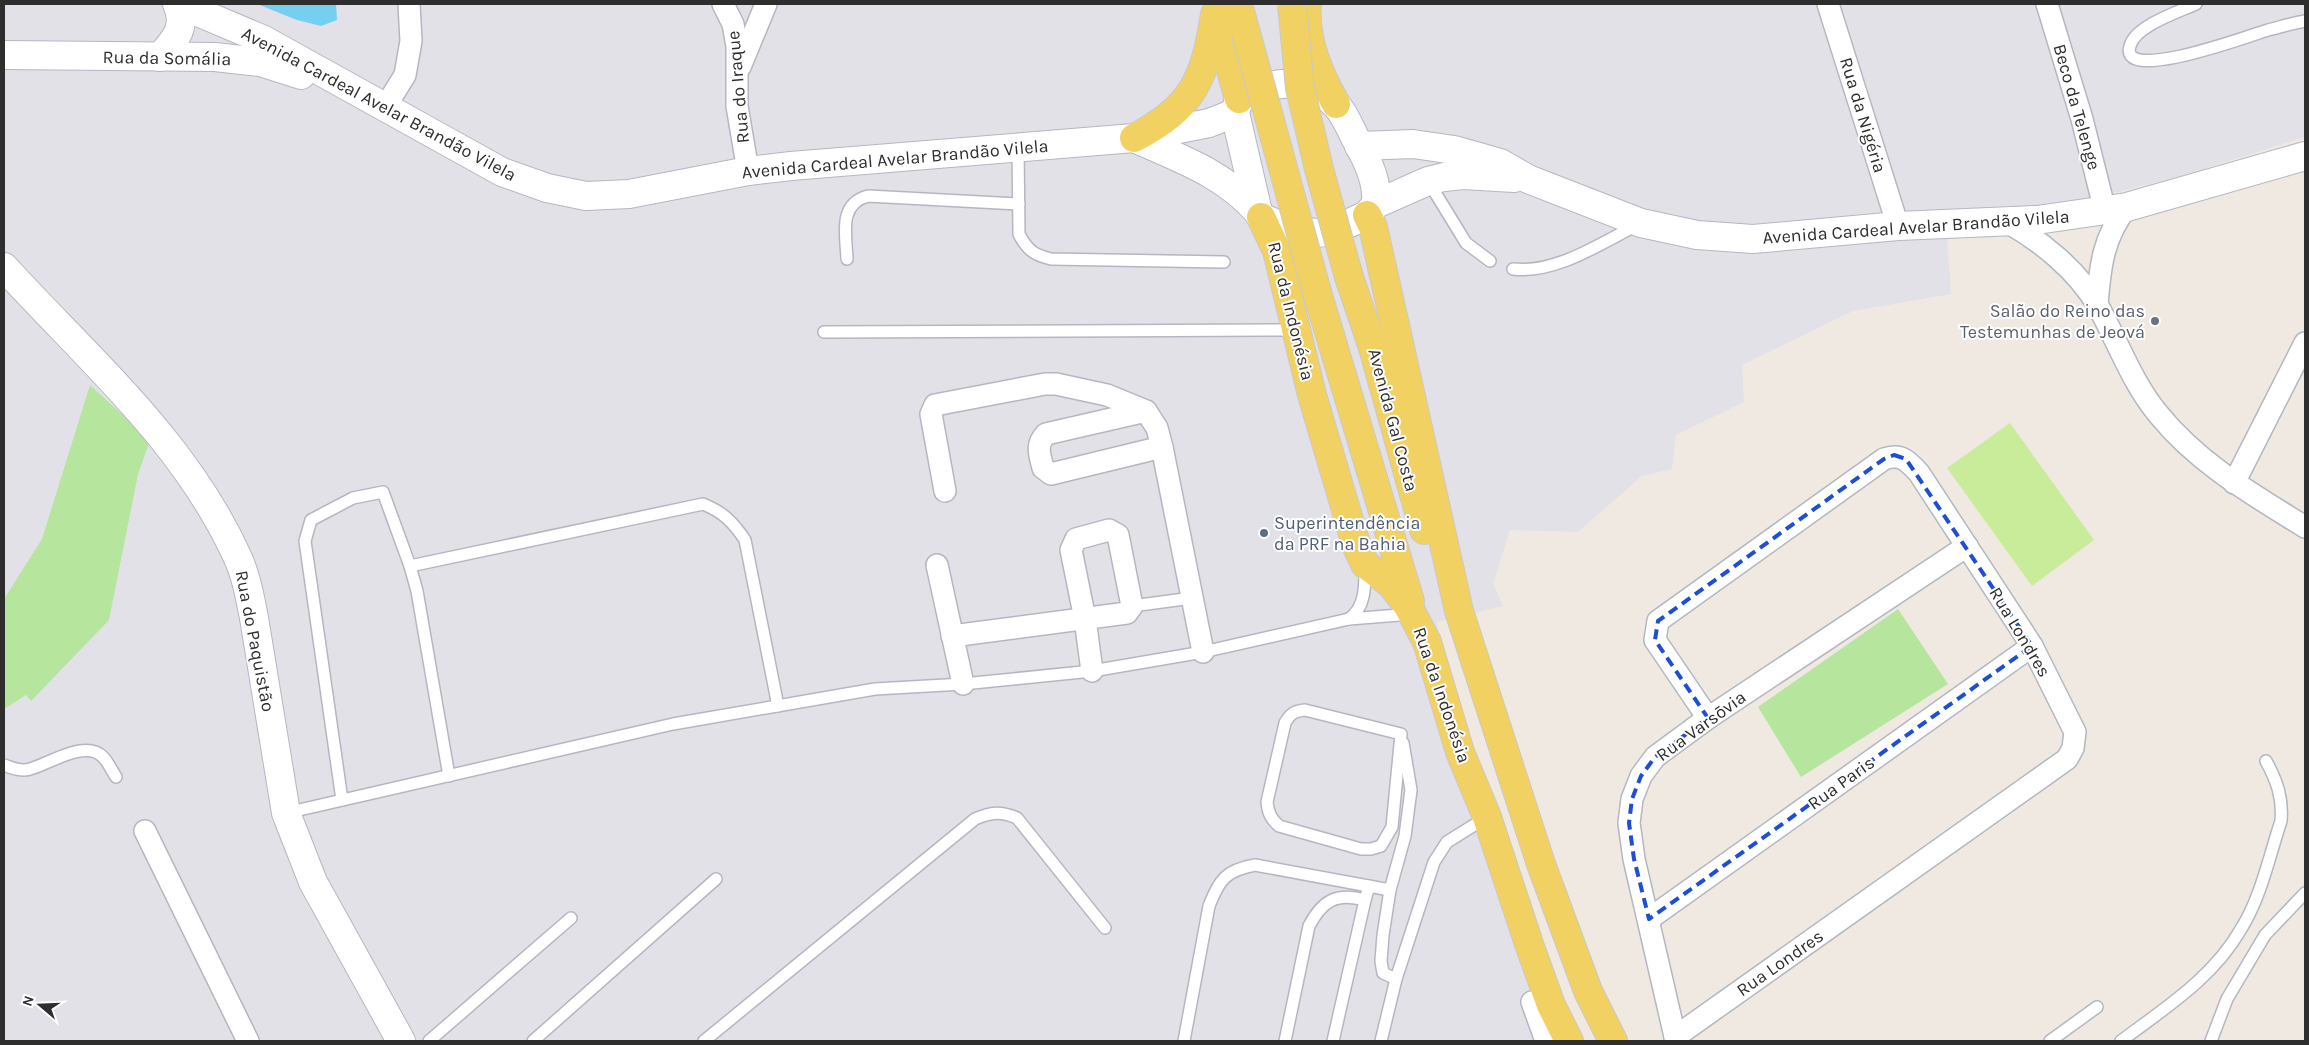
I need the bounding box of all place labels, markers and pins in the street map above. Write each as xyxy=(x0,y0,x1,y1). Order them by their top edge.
place label: Salão do Reino das Testemunhas de Jeová xyxy=(1960,300,2145,343)
marker: Salão do Reino das Testemunhas de Jeová xyxy=(2149,315,2161,327)
place label: Superintendência da PRF na Bahia xyxy=(1274,512,1421,555)
marker: Superintendência da PRF na Bahia xyxy=(1258,527,1270,539)

